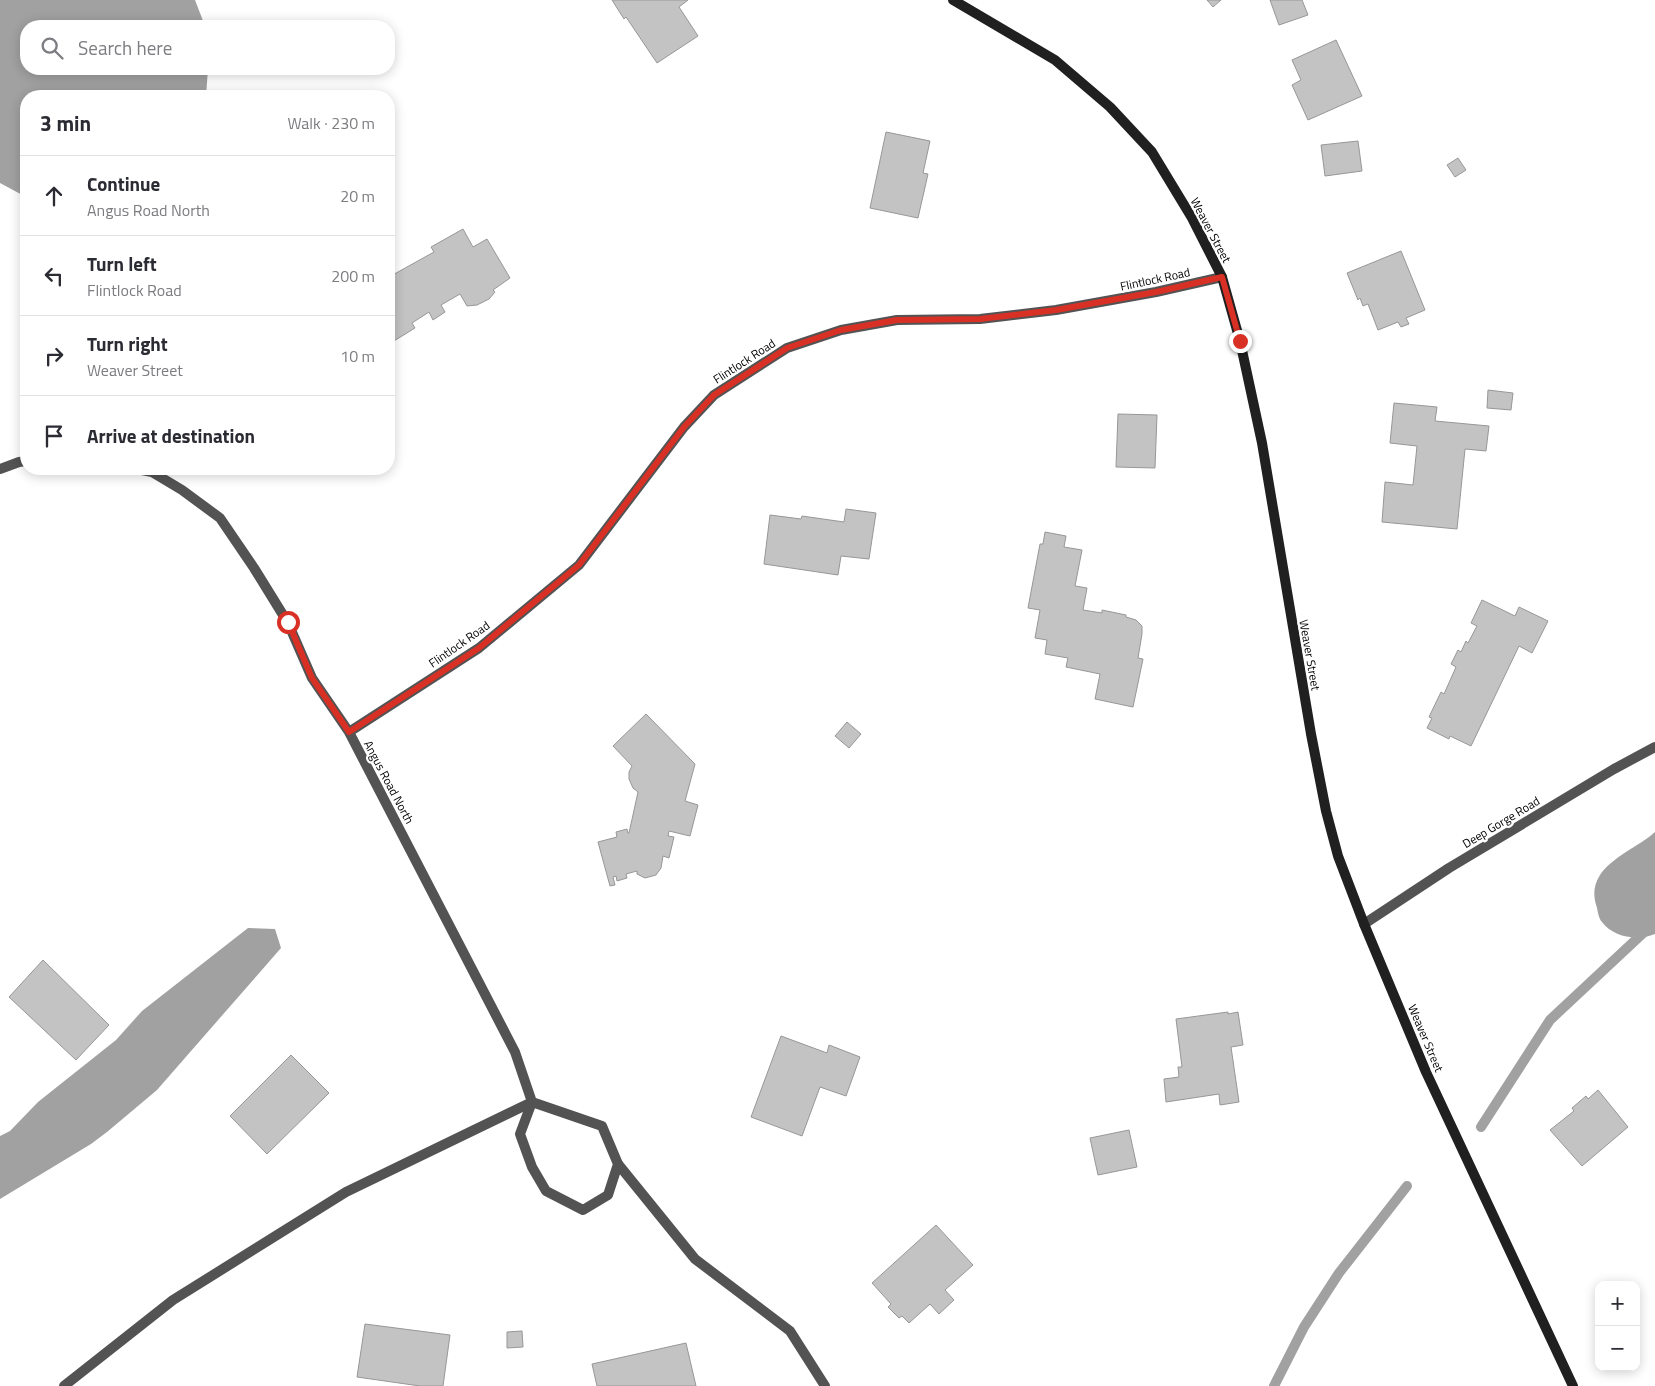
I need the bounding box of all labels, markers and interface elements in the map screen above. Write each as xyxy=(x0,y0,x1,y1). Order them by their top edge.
search box xyxy=(20,20,395,75)
text: Search here xyxy=(78,33,172,62)
icon: search xyxy=(38,34,66,62)
text: 3 min xyxy=(40,107,91,139)
text: Walk · 230 m xyxy=(287,111,375,135)
text: Continue xyxy=(87,169,160,198)
icon: ahead xyxy=(40,182,68,210)
text: 20 m xyxy=(340,184,375,208)
street label: Weaver Street xyxy=(1186,194,1237,267)
text: Angus Road North xyxy=(87,198,210,222)
text: Turn left xyxy=(87,249,157,278)
icon: left xyxy=(40,262,68,290)
street label: Flintlock Road xyxy=(1118,262,1192,296)
text: 200 m xyxy=(331,264,375,288)
text: Flintlock Road xyxy=(87,278,182,302)
text: Turn right xyxy=(87,329,168,358)
route end xyxy=(1229,330,1252,353)
street label: Flintlock Road xyxy=(709,334,779,388)
icon: right xyxy=(40,342,68,370)
text: 10 m xyxy=(340,344,375,368)
text: Weaver Street xyxy=(87,358,183,382)
text: Arrive at destination xyxy=(87,421,255,450)
icon: arrive xyxy=(40,422,68,450)
route start xyxy=(277,611,300,634)
street label: Flintlock Road xyxy=(424,616,494,672)
street label: Weaver Street xyxy=(1294,618,1326,693)
street label: Angus Road North xyxy=(359,737,419,827)
street label: Deep Gorge Road xyxy=(1459,791,1543,853)
street label: Weaver Street xyxy=(1403,1001,1449,1076)
map controls xyxy=(1595,1281,1640,1371)
button: + xyxy=(1595,1281,1640,1326)
button: − xyxy=(1595,1326,1640,1371)

